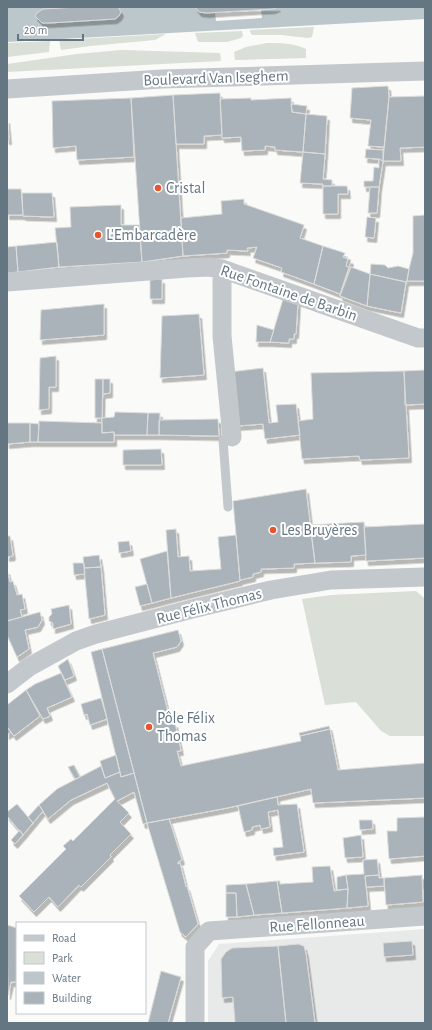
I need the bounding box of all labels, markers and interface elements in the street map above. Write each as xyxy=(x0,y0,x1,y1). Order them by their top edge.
scale bar xyxy=(18,16,83,42)
text: 20 m xyxy=(24,24,47,36)
street label: Boulevard Van Iseghem xyxy=(143,67,289,89)
place label: Cristal xyxy=(166,180,205,196)
marker: Cristal xyxy=(153,183,163,193)
place label: L'Embarcadère xyxy=(106,227,196,243)
marker: L'Embarcadère xyxy=(93,230,103,240)
street label: Rue Fontaine de Barbin xyxy=(219,262,359,324)
place label: Les Bruyères xyxy=(281,522,357,539)
marker: Les Bruyères xyxy=(268,525,278,535)
street label: Rue Félix Thomas xyxy=(155,585,263,627)
place label: Pôle Félix Thomas xyxy=(157,710,215,744)
marker: Pôle Félix Thomas xyxy=(144,722,154,732)
street label: Rue Fellonneau xyxy=(269,913,365,935)
legend xyxy=(16,922,146,1014)
text: Road xyxy=(52,932,76,944)
text: Park xyxy=(52,952,73,964)
text: Water xyxy=(52,972,81,984)
text: Building xyxy=(52,992,92,1004)

